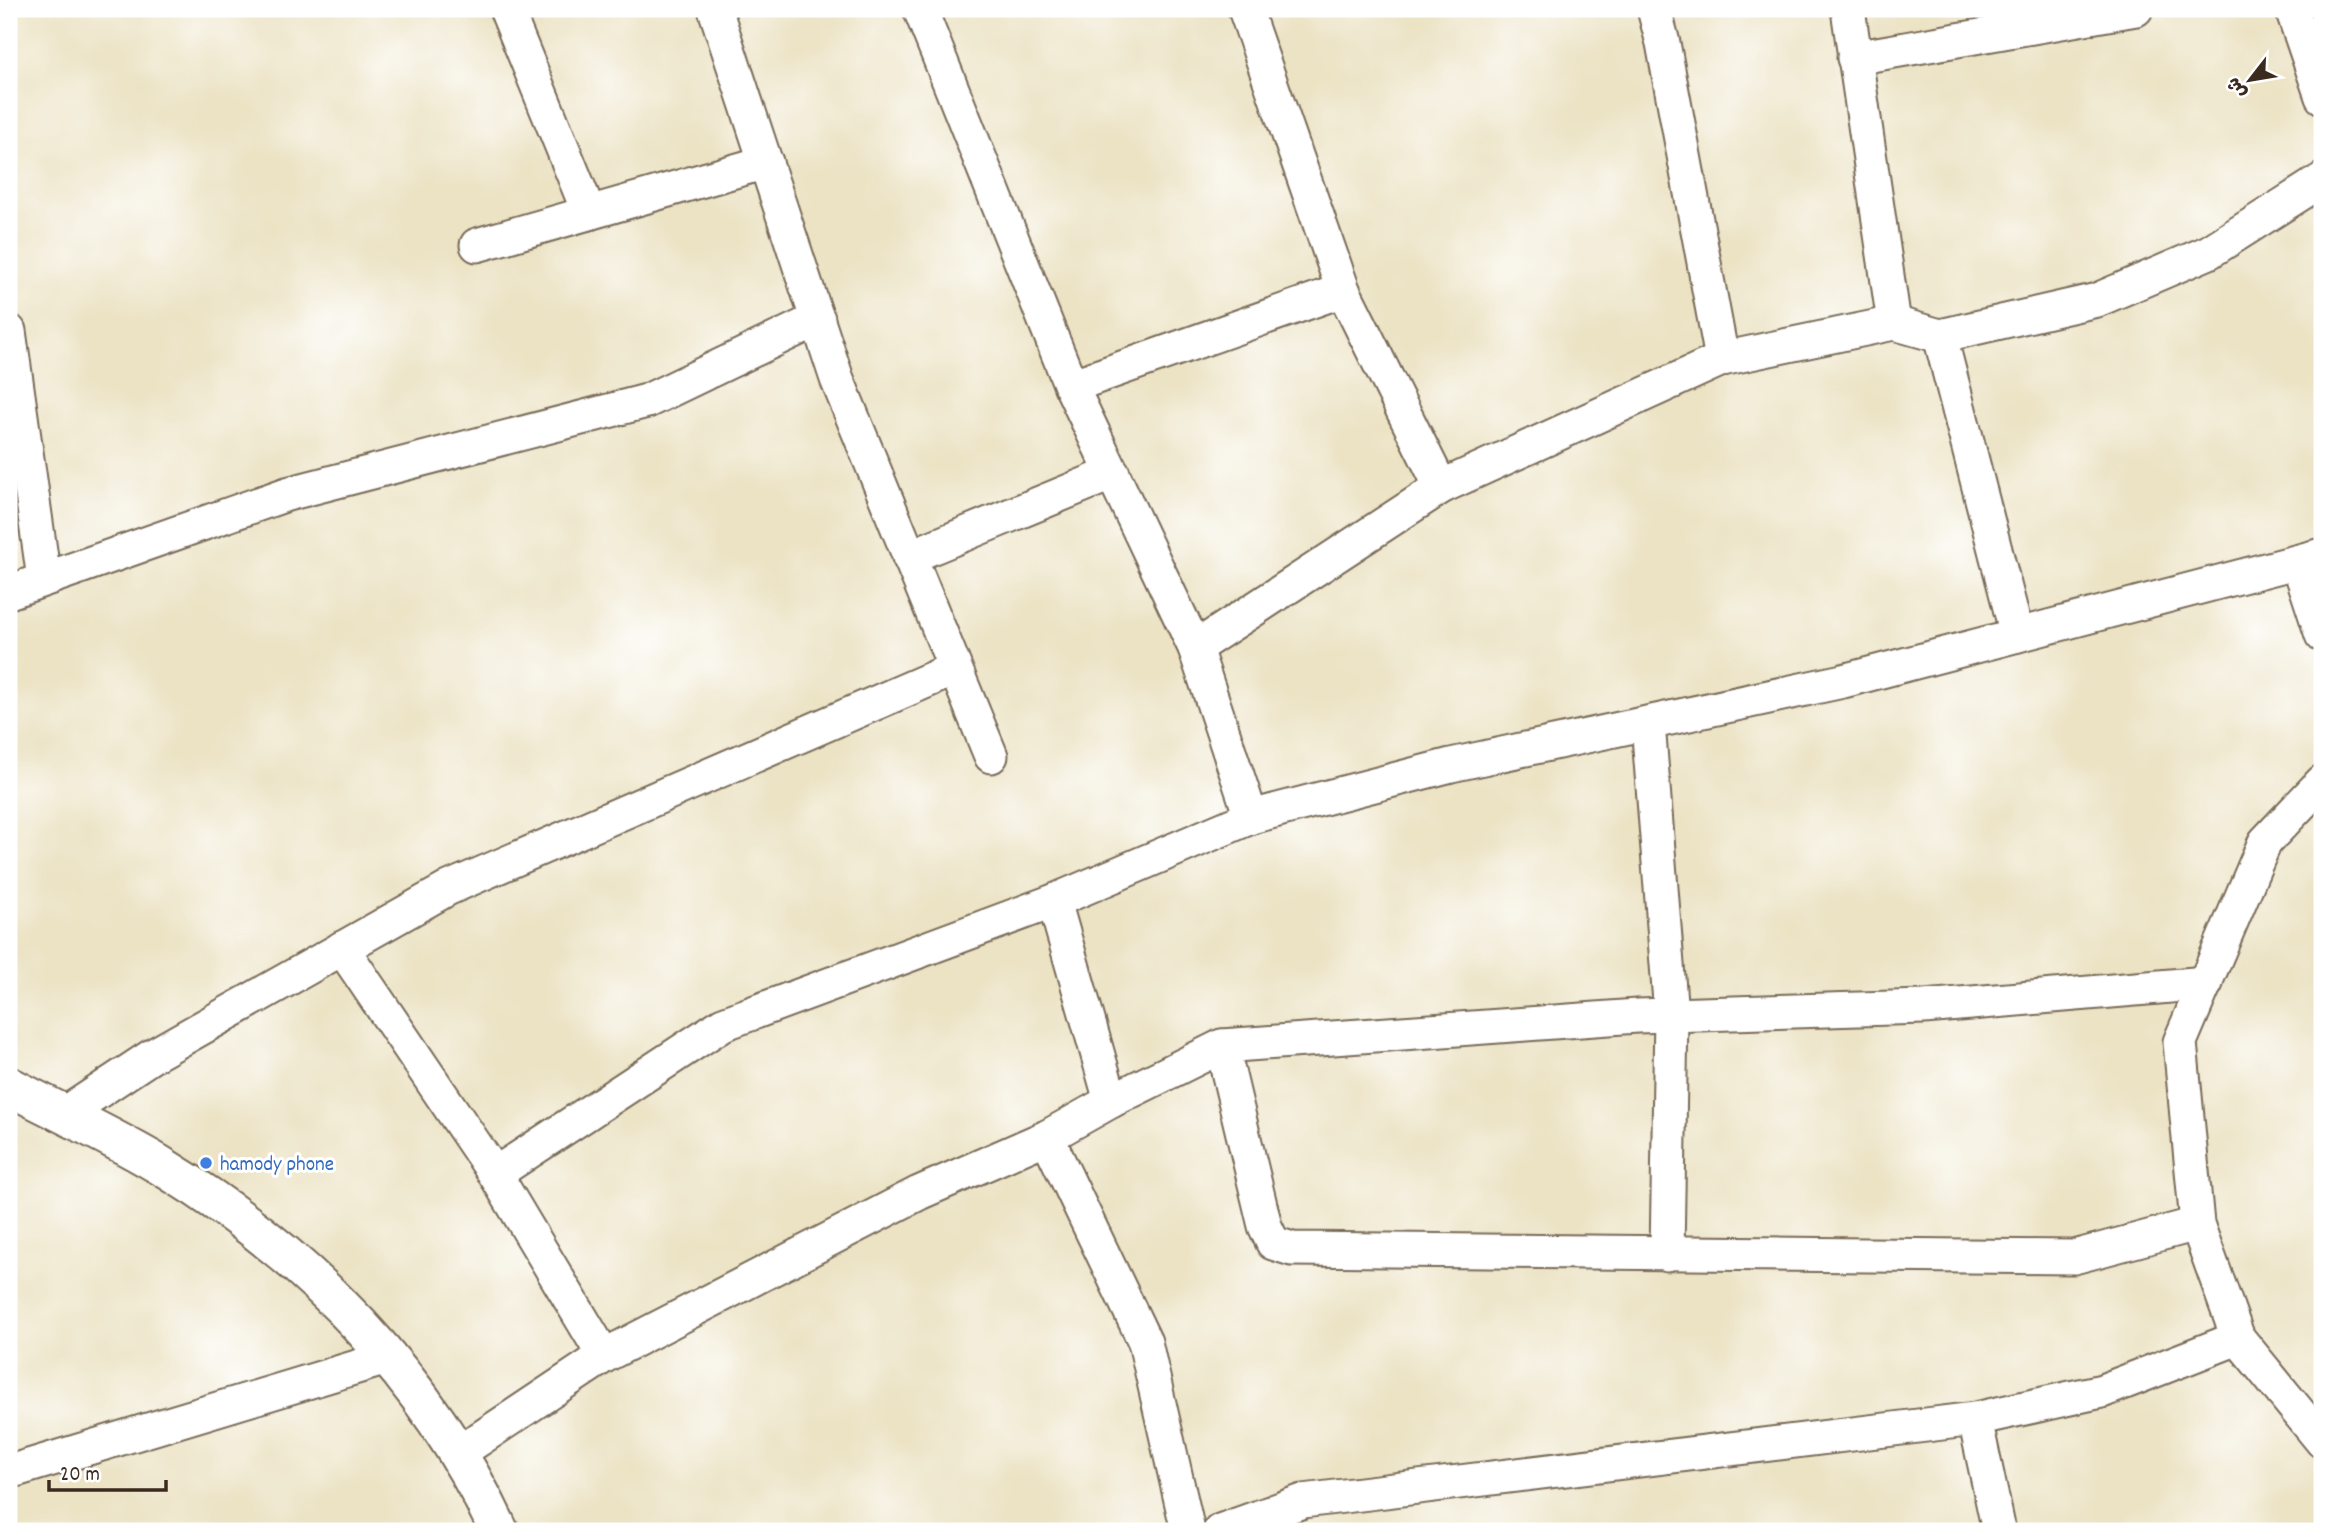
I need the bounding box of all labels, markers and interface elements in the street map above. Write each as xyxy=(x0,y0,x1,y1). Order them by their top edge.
north arrow xyxy=(2216,46,2286,116)
text: ش xyxy=(2221,71,2255,103)
place label: hamody phone xyxy=(220,1151,334,1181)
marker: hamody phone xyxy=(198,1155,214,1171)
scale bar xyxy=(49,1449,166,1493)
text: 20 m xyxy=(60,1461,100,1491)

